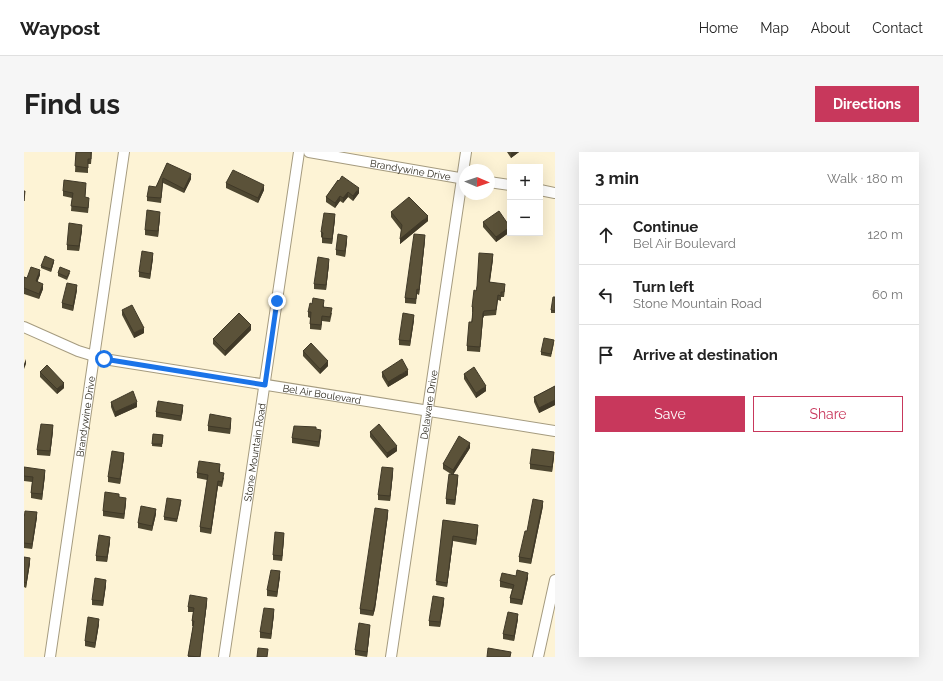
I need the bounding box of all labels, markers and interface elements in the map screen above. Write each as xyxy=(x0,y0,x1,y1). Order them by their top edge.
text: Waypost xyxy=(20,17,100,39)
text: Home xyxy=(699,20,738,36)
text: Map xyxy=(760,20,789,36)
text: About xyxy=(811,20,850,36)
text: Contact xyxy=(872,20,923,36)
button: Directions xyxy=(815,86,919,122)
text: Find us xyxy=(24,88,120,121)
street label: Brandywine Drive xyxy=(369,157,452,182)
north arrow xyxy=(459,164,495,200)
map controls xyxy=(507,164,543,236)
button: + xyxy=(507,164,543,200)
text: 3 min xyxy=(595,168,639,188)
text: Walk · 180 m xyxy=(827,171,903,186)
button: − xyxy=(507,200,543,236)
text: Continue xyxy=(633,218,698,236)
icon: ahead xyxy=(595,224,617,246)
text: 120 m xyxy=(867,227,903,242)
text: Bel Air Boulevard xyxy=(633,236,736,251)
text: Turn left xyxy=(633,278,694,296)
icon: left xyxy=(595,284,617,306)
text: 60 m xyxy=(872,287,903,302)
route end xyxy=(268,292,286,310)
text: Stone Mountain Road xyxy=(633,296,762,311)
icon: arrive xyxy=(595,344,617,366)
text: Arrive at destination xyxy=(633,346,778,364)
route start xyxy=(95,350,113,368)
street label: Delaware Drive xyxy=(418,369,439,440)
street label: Brandywine Drive xyxy=(74,375,97,458)
street label: Bel Air Boulevard xyxy=(282,382,362,405)
button: Save xyxy=(595,396,745,432)
button: Share xyxy=(753,396,903,432)
street label: Stone Mountain Road xyxy=(242,402,267,502)

